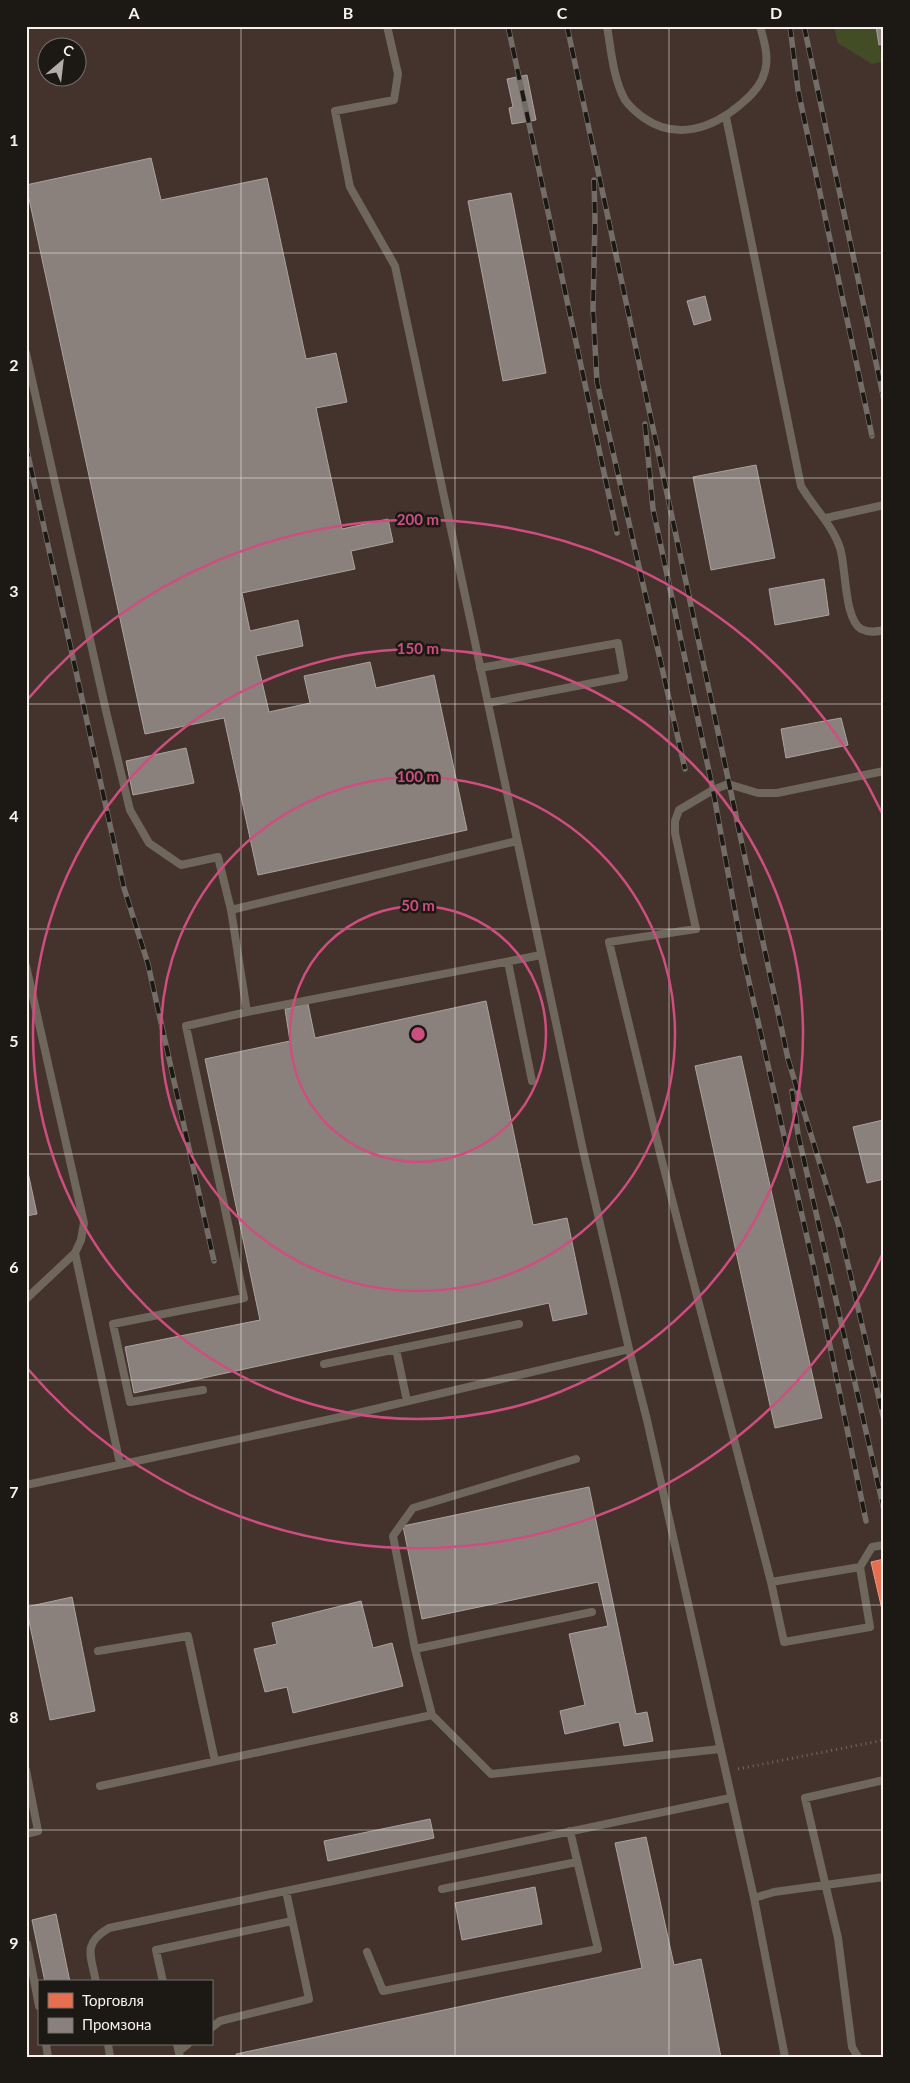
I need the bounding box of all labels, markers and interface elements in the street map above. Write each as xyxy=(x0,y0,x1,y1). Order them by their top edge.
text: A xyxy=(127,3,140,22)
text: B xyxy=(343,3,353,22)
text: C xyxy=(557,3,568,22)
text: D xyxy=(770,3,782,22)
north arrow xyxy=(38,38,88,88)
text: С xyxy=(60,40,77,60)
text: 1 xyxy=(9,130,19,149)
text: 2 xyxy=(9,355,19,374)
text: 200 m xyxy=(397,510,439,528)
text: 3 xyxy=(9,581,19,600)
text: 150 m xyxy=(397,639,439,657)
text: 100 m xyxy=(397,767,439,785)
text: 4 xyxy=(9,806,19,825)
text: 50 m xyxy=(401,896,435,914)
centre of rings xyxy=(409,1025,427,1043)
text: 5 xyxy=(9,1031,19,1050)
text: 6 xyxy=(9,1257,19,1276)
text: 7 xyxy=(9,1482,19,1501)
text: 8 xyxy=(9,1707,19,1726)
text: 9 xyxy=(9,1933,19,1952)
legend xyxy=(38,1980,212,2046)
text: Торговля xyxy=(82,1991,144,2009)
text: Промзона xyxy=(82,2015,152,2033)

